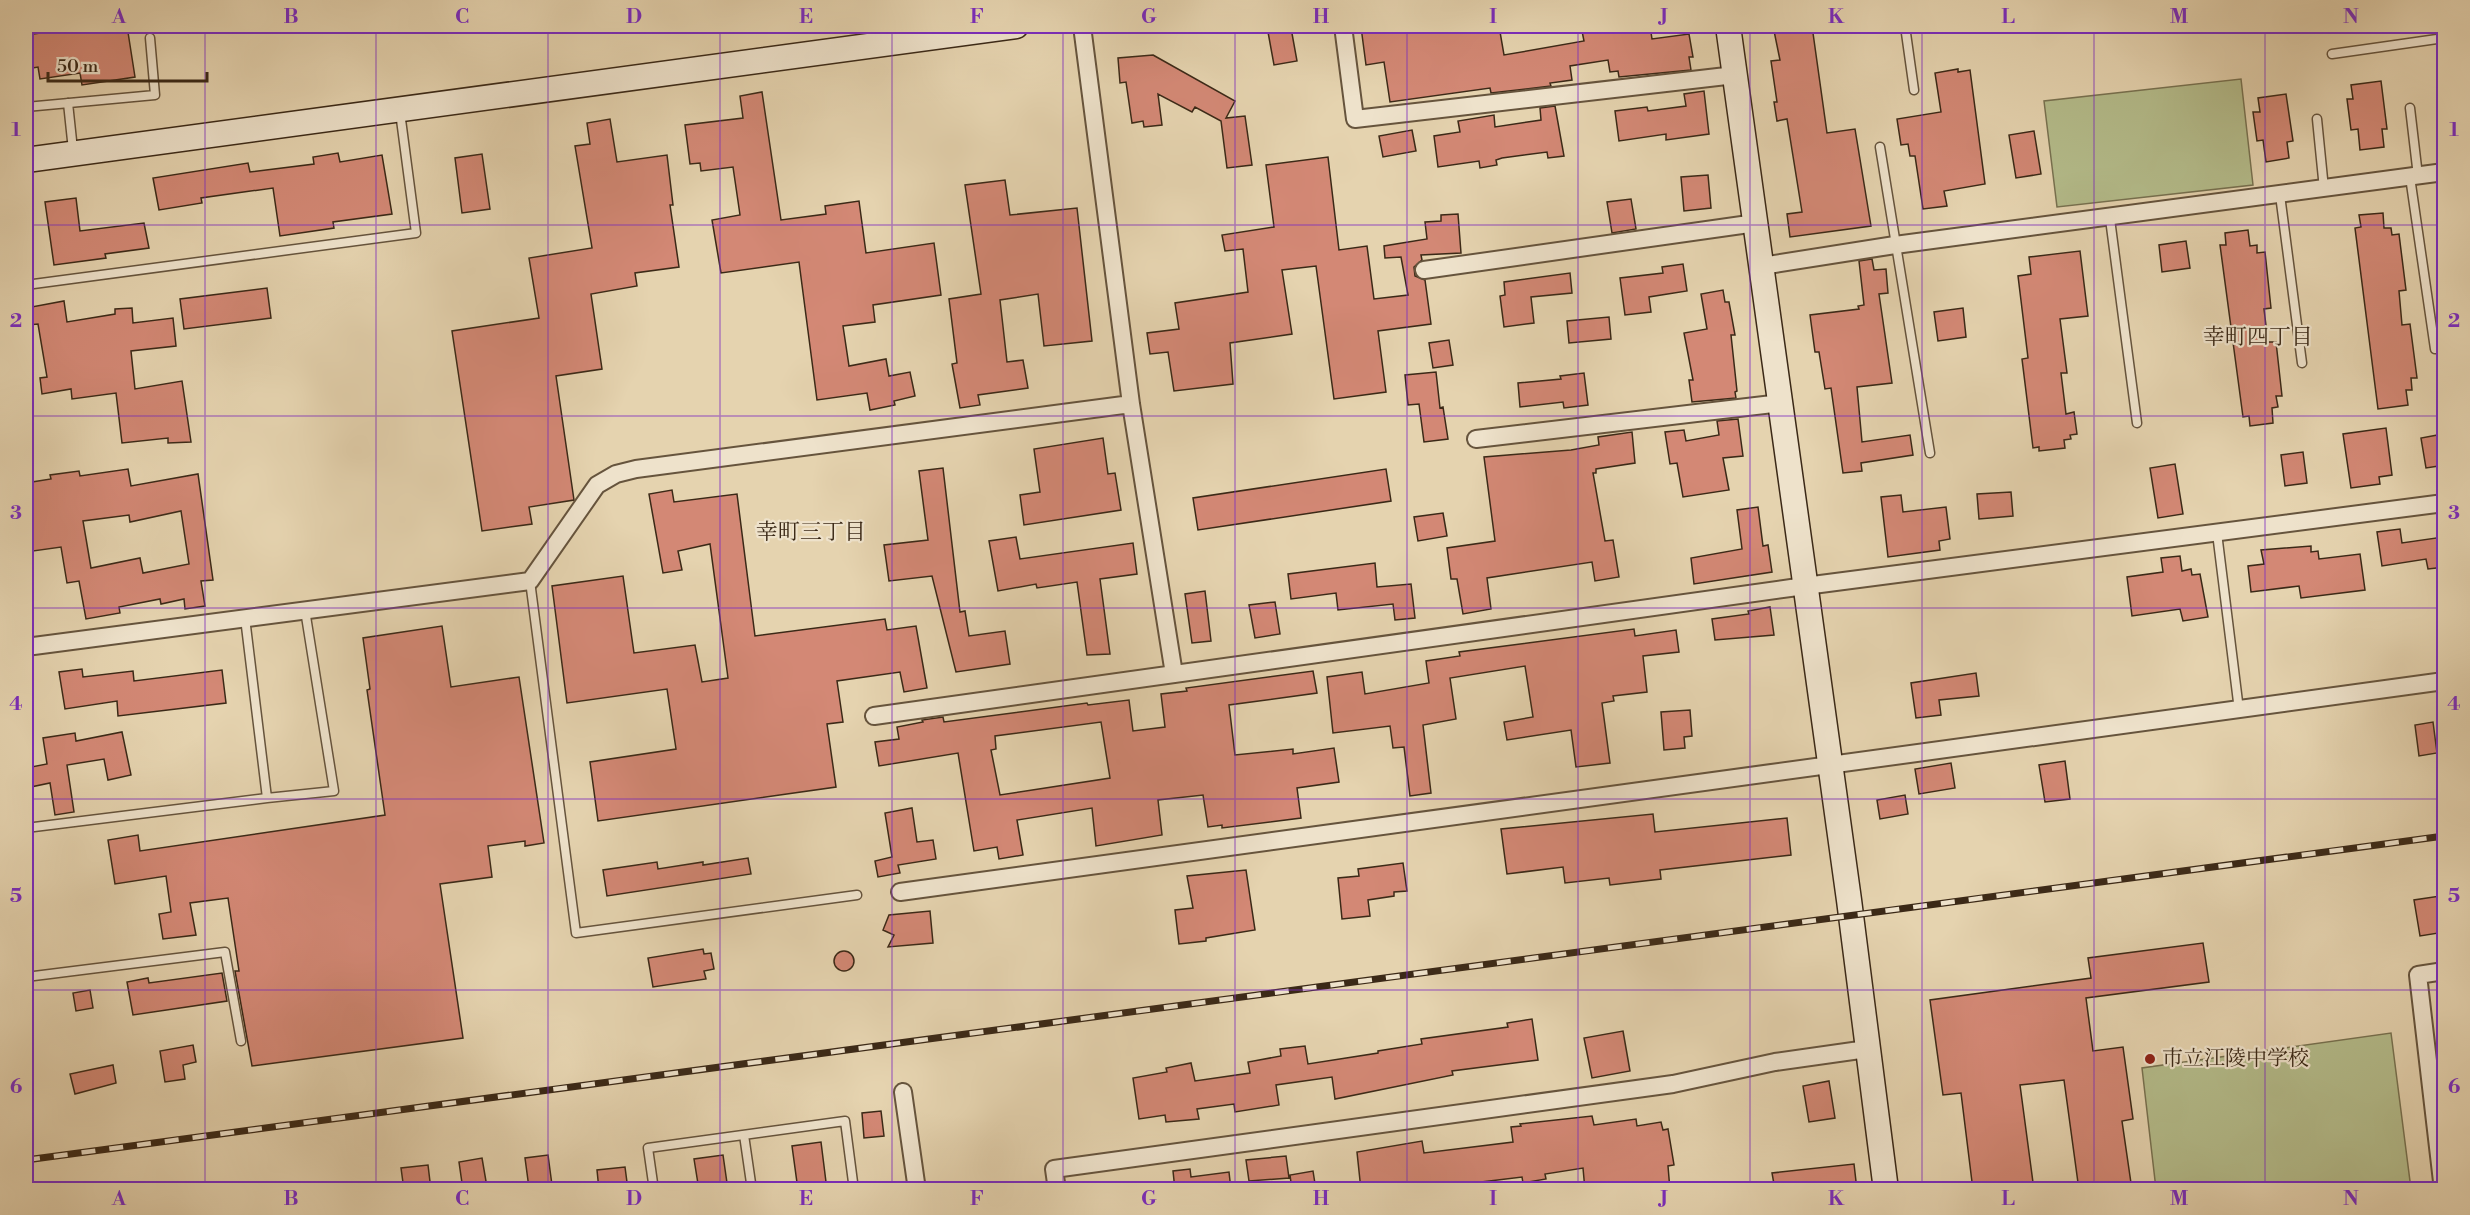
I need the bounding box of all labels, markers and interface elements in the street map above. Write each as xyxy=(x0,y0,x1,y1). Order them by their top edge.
text: A xyxy=(111,5,127,30)
text: B xyxy=(283,5,299,30)
text: C xyxy=(455,5,469,30)
text: D xyxy=(626,5,642,30)
text: E xyxy=(799,5,813,30)
text: F xyxy=(970,5,984,30)
text: G xyxy=(1141,5,1157,30)
text: H xyxy=(1313,5,1330,30)
text: I xyxy=(1489,5,1497,30)
text: J xyxy=(1657,5,1668,30)
text: K xyxy=(1828,5,1845,30)
text: L xyxy=(2001,5,2015,30)
text: M xyxy=(2170,5,2189,30)
text: N xyxy=(2343,5,2359,30)
scale bar xyxy=(48,45,207,83)
text: 50 m xyxy=(57,55,99,78)
text: 1 xyxy=(11,118,21,143)
text: 1 xyxy=(2449,118,2459,143)
text: 2 xyxy=(10,309,22,334)
text: 2 xyxy=(2448,309,2460,334)
district label: 幸町四丁目 xyxy=(2203,324,2313,351)
text: 3 xyxy=(10,501,22,526)
text: 3 xyxy=(2448,501,2460,526)
district label: 幸町三丁目 xyxy=(756,519,866,546)
text: 4 xyxy=(9,692,23,717)
text: 4 xyxy=(2447,692,2461,717)
text: 5 xyxy=(10,884,22,909)
text: 5 xyxy=(2448,884,2460,909)
place label: 市立江陵中学校 xyxy=(2162,1046,2309,1072)
marker: 市立江陵中学校 xyxy=(2143,1052,2157,1066)
text: 6 xyxy=(10,1075,23,1100)
text: 6 xyxy=(2448,1075,2461,1100)
text: A xyxy=(111,1187,127,1212)
text: B xyxy=(283,1187,299,1212)
text: C xyxy=(455,1187,469,1212)
text: D xyxy=(626,1187,642,1212)
text: E xyxy=(799,1187,813,1212)
text: F xyxy=(970,1187,984,1212)
text: G xyxy=(1141,1187,1157,1212)
text: H xyxy=(1313,1187,1330,1212)
text: I xyxy=(1489,1187,1497,1212)
text: J xyxy=(1657,1187,1668,1212)
text: K xyxy=(1828,1187,1845,1212)
text: L xyxy=(2001,1187,2015,1212)
text: M xyxy=(2170,1187,2189,1212)
text: N xyxy=(2343,1187,2359,1212)

